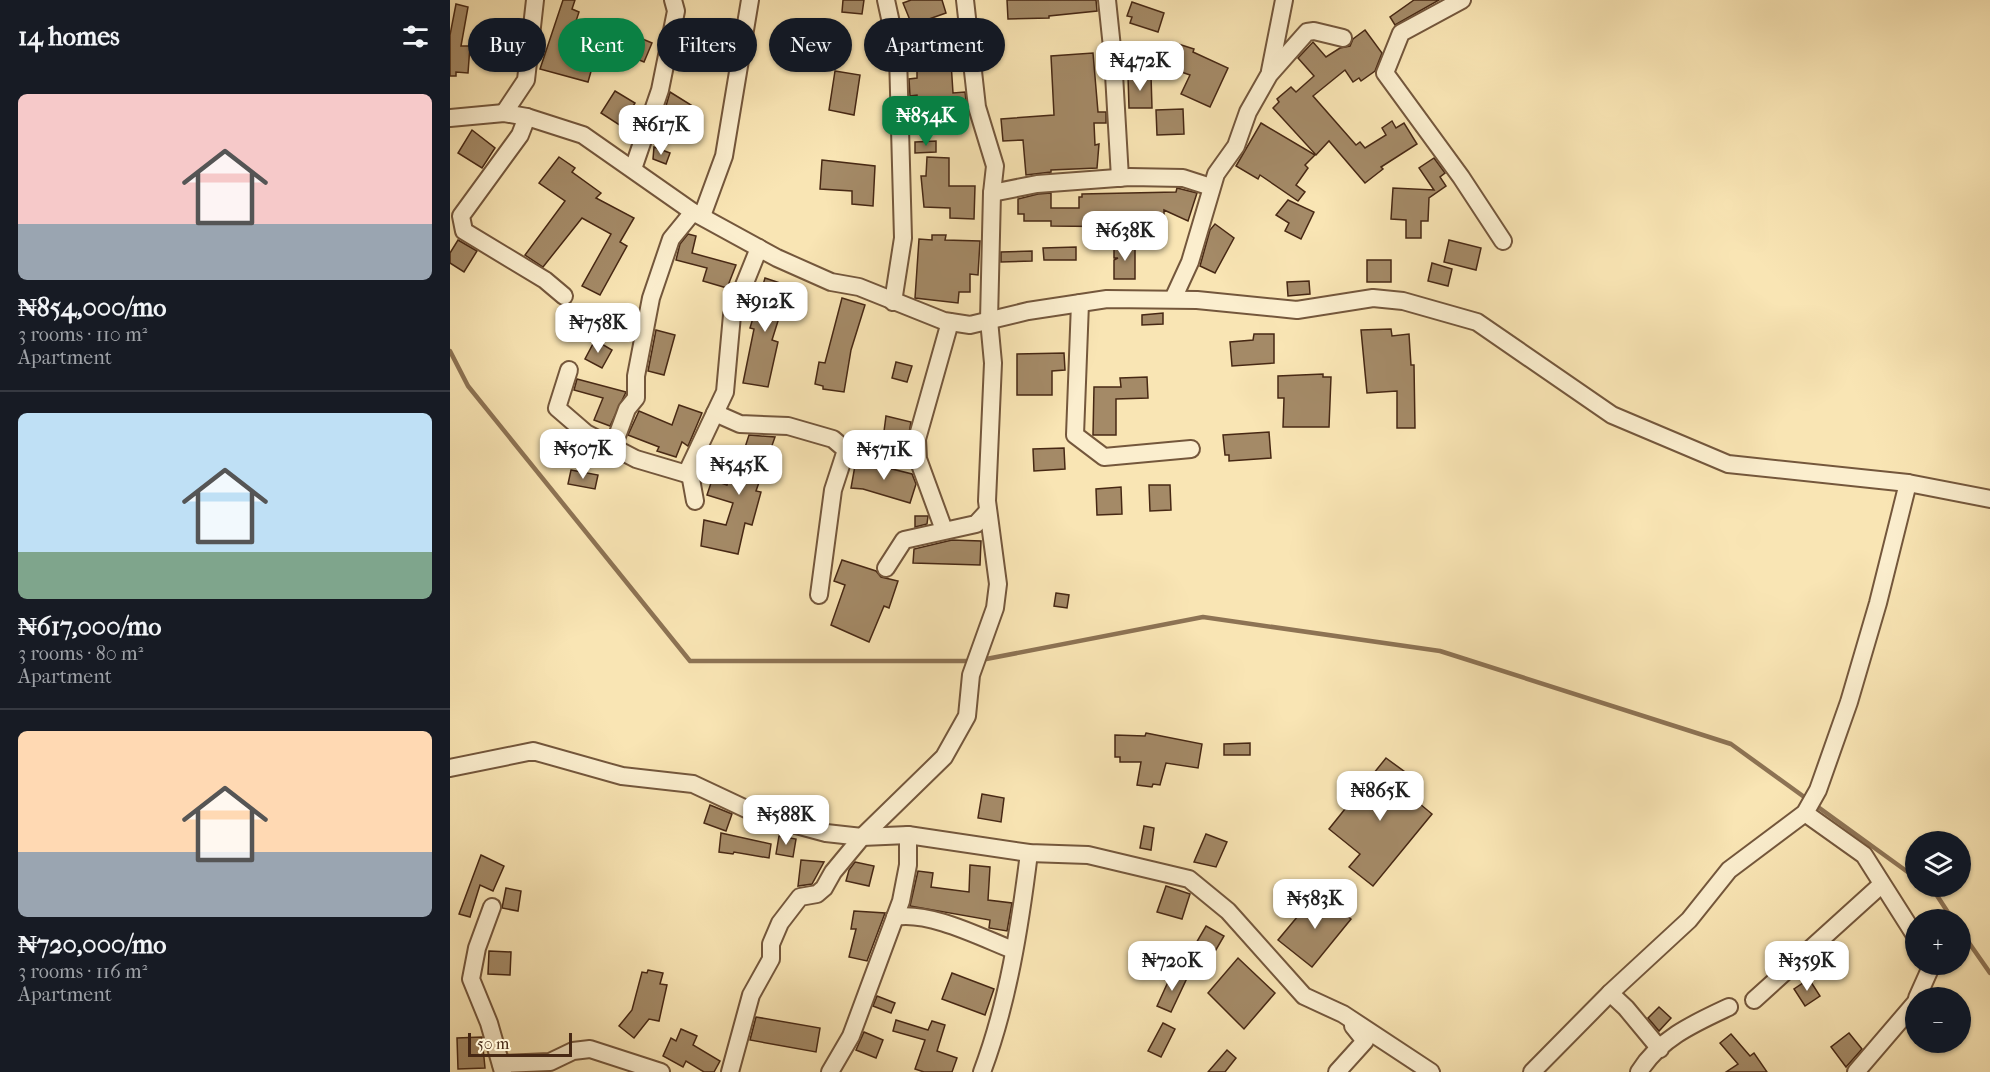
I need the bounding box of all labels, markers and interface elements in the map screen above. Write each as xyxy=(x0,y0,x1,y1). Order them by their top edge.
chip: Buy xyxy=(468,18,546,72)
chip: Rent xyxy=(558,18,645,72)
chip: Filters xyxy=(657,18,757,72)
chip: New xyxy=(769,18,852,72)
chip: Apartment xyxy=(864,18,1005,72)
icon: filters xyxy=(399,20,432,53)
text: 14 homes xyxy=(18,21,120,52)
pin: ₦472K xyxy=(1098,41,1182,92)
text: ₦472K xyxy=(1110,49,1170,72)
pin: ₦854K xyxy=(884,96,968,147)
text: ₦854K xyxy=(896,104,956,127)
pin: ₦617K xyxy=(619,105,703,156)
text: ₦617K xyxy=(633,113,689,136)
icon: home xyxy=(171,133,279,241)
pin: ₦638K xyxy=(1083,211,1167,262)
text: ₦638K xyxy=(1096,219,1154,242)
pin: ₦912K xyxy=(723,282,807,333)
text: ₦912K xyxy=(737,290,793,313)
text: ₦854,000/mo xyxy=(18,292,167,323)
pin: ₦758K xyxy=(556,303,640,354)
text: ₦758K xyxy=(569,311,627,334)
text: 3 rooms · 110 m² xyxy=(18,323,147,346)
text: Apartment xyxy=(18,346,112,369)
pin: ₦507K xyxy=(541,429,625,480)
pin: ₦571K xyxy=(842,430,926,481)
text: ₦507K xyxy=(554,437,612,460)
text: ₦571K xyxy=(857,438,911,461)
pin: ₦545K xyxy=(697,445,781,496)
icon: home xyxy=(171,452,279,560)
text: ₦545K xyxy=(710,453,768,476)
text: ₦617,000/mo xyxy=(18,611,162,642)
text: 3 rooms · 80 m² xyxy=(18,642,143,665)
text: Apartment xyxy=(18,665,112,688)
icon: home xyxy=(171,770,279,878)
pin: ₦865K xyxy=(1338,771,1422,822)
text: ₦865K xyxy=(1351,779,1409,802)
pin: ₦588K xyxy=(744,795,828,846)
text: ₦588K xyxy=(757,803,815,826)
map controls xyxy=(1905,831,1971,1053)
button: layers xyxy=(1905,831,1971,897)
pin: ₦583K xyxy=(1273,879,1357,930)
text: ₦583K xyxy=(1287,887,1343,910)
button: + xyxy=(1905,909,1971,975)
text: ₦720,000/mo xyxy=(18,929,166,960)
pin: ₦720K xyxy=(1130,941,1214,992)
pin: ₦359K xyxy=(1765,941,1849,992)
text: ₦720K xyxy=(1142,949,1202,972)
text: ₦359K xyxy=(1779,949,1835,972)
text: 3 rooms · 116 m² xyxy=(18,960,147,983)
text: Apartment xyxy=(18,983,112,1006)
button: − xyxy=(1905,987,1971,1053)
scale bar xyxy=(468,1030,572,1058)
text: 50 m xyxy=(477,1034,509,1053)

